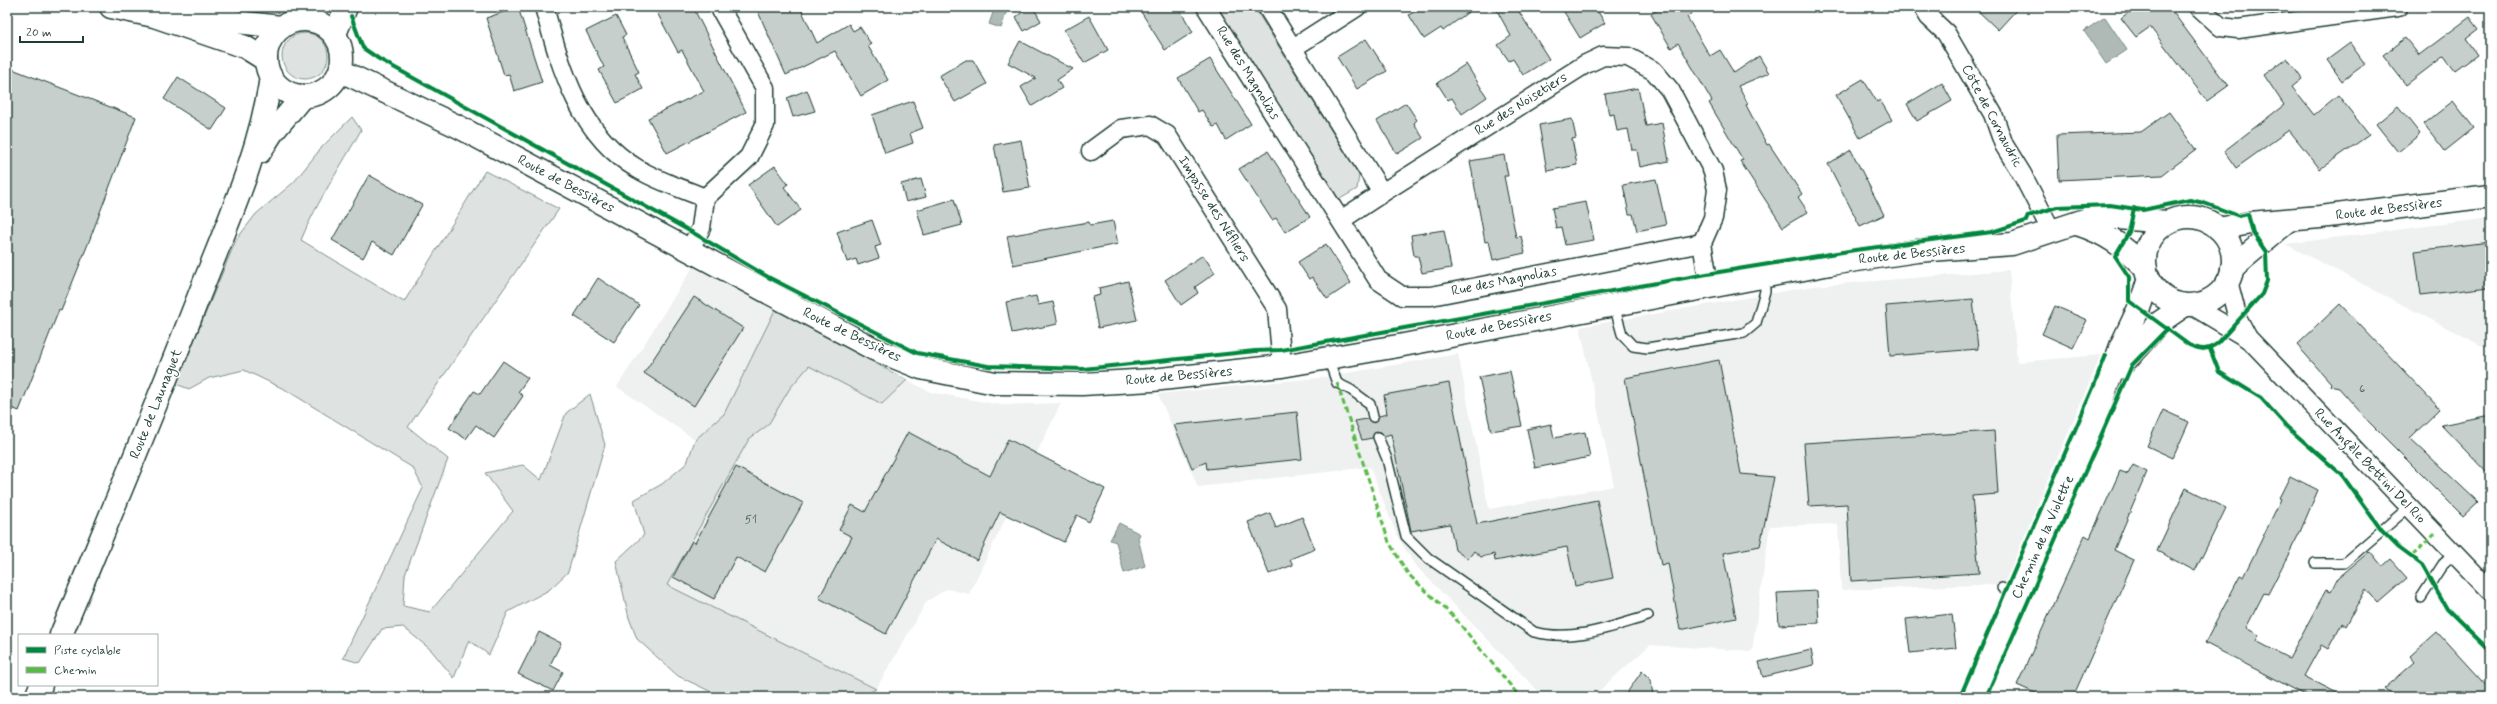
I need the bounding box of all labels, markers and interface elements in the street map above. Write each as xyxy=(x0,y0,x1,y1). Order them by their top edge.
scale bar xyxy=(20,18,83,44)
street label: Rue des Magnolias xyxy=(1212,23,1284,123)
text: 20 m xyxy=(26,25,52,41)
street label: Côte de Cornaudric xyxy=(1957,61,2027,171)
street label: Rue des Noisetiers xyxy=(1471,68,1571,140)
street label: Route de Bessières xyxy=(514,151,618,217)
street label: Impasse des Néfliers xyxy=(1174,153,1254,265)
street label: Route de Bessières xyxy=(2335,194,2443,224)
street label: Route de Bessières xyxy=(1858,239,1966,269)
street label: Rue des Magnolias xyxy=(1450,262,1558,300)
street label: Route de Bessières xyxy=(800,303,904,367)
street label: Route de Bessières xyxy=(1445,307,1553,345)
street label: Route de Launaguet xyxy=(126,346,187,462)
street label: Route de Bessières xyxy=(1125,362,1233,390)
house number: 6 xyxy=(2359,381,2365,397)
street label: Rue Angèle Bettini Del Rio xyxy=(2309,405,2430,529)
street label: Chemin de la Violette xyxy=(2008,472,2078,602)
house number: 51 xyxy=(745,512,757,528)
legend xyxy=(18,634,158,686)
text: Piste cyclable xyxy=(54,643,121,659)
text: Chemin xyxy=(54,663,97,679)

